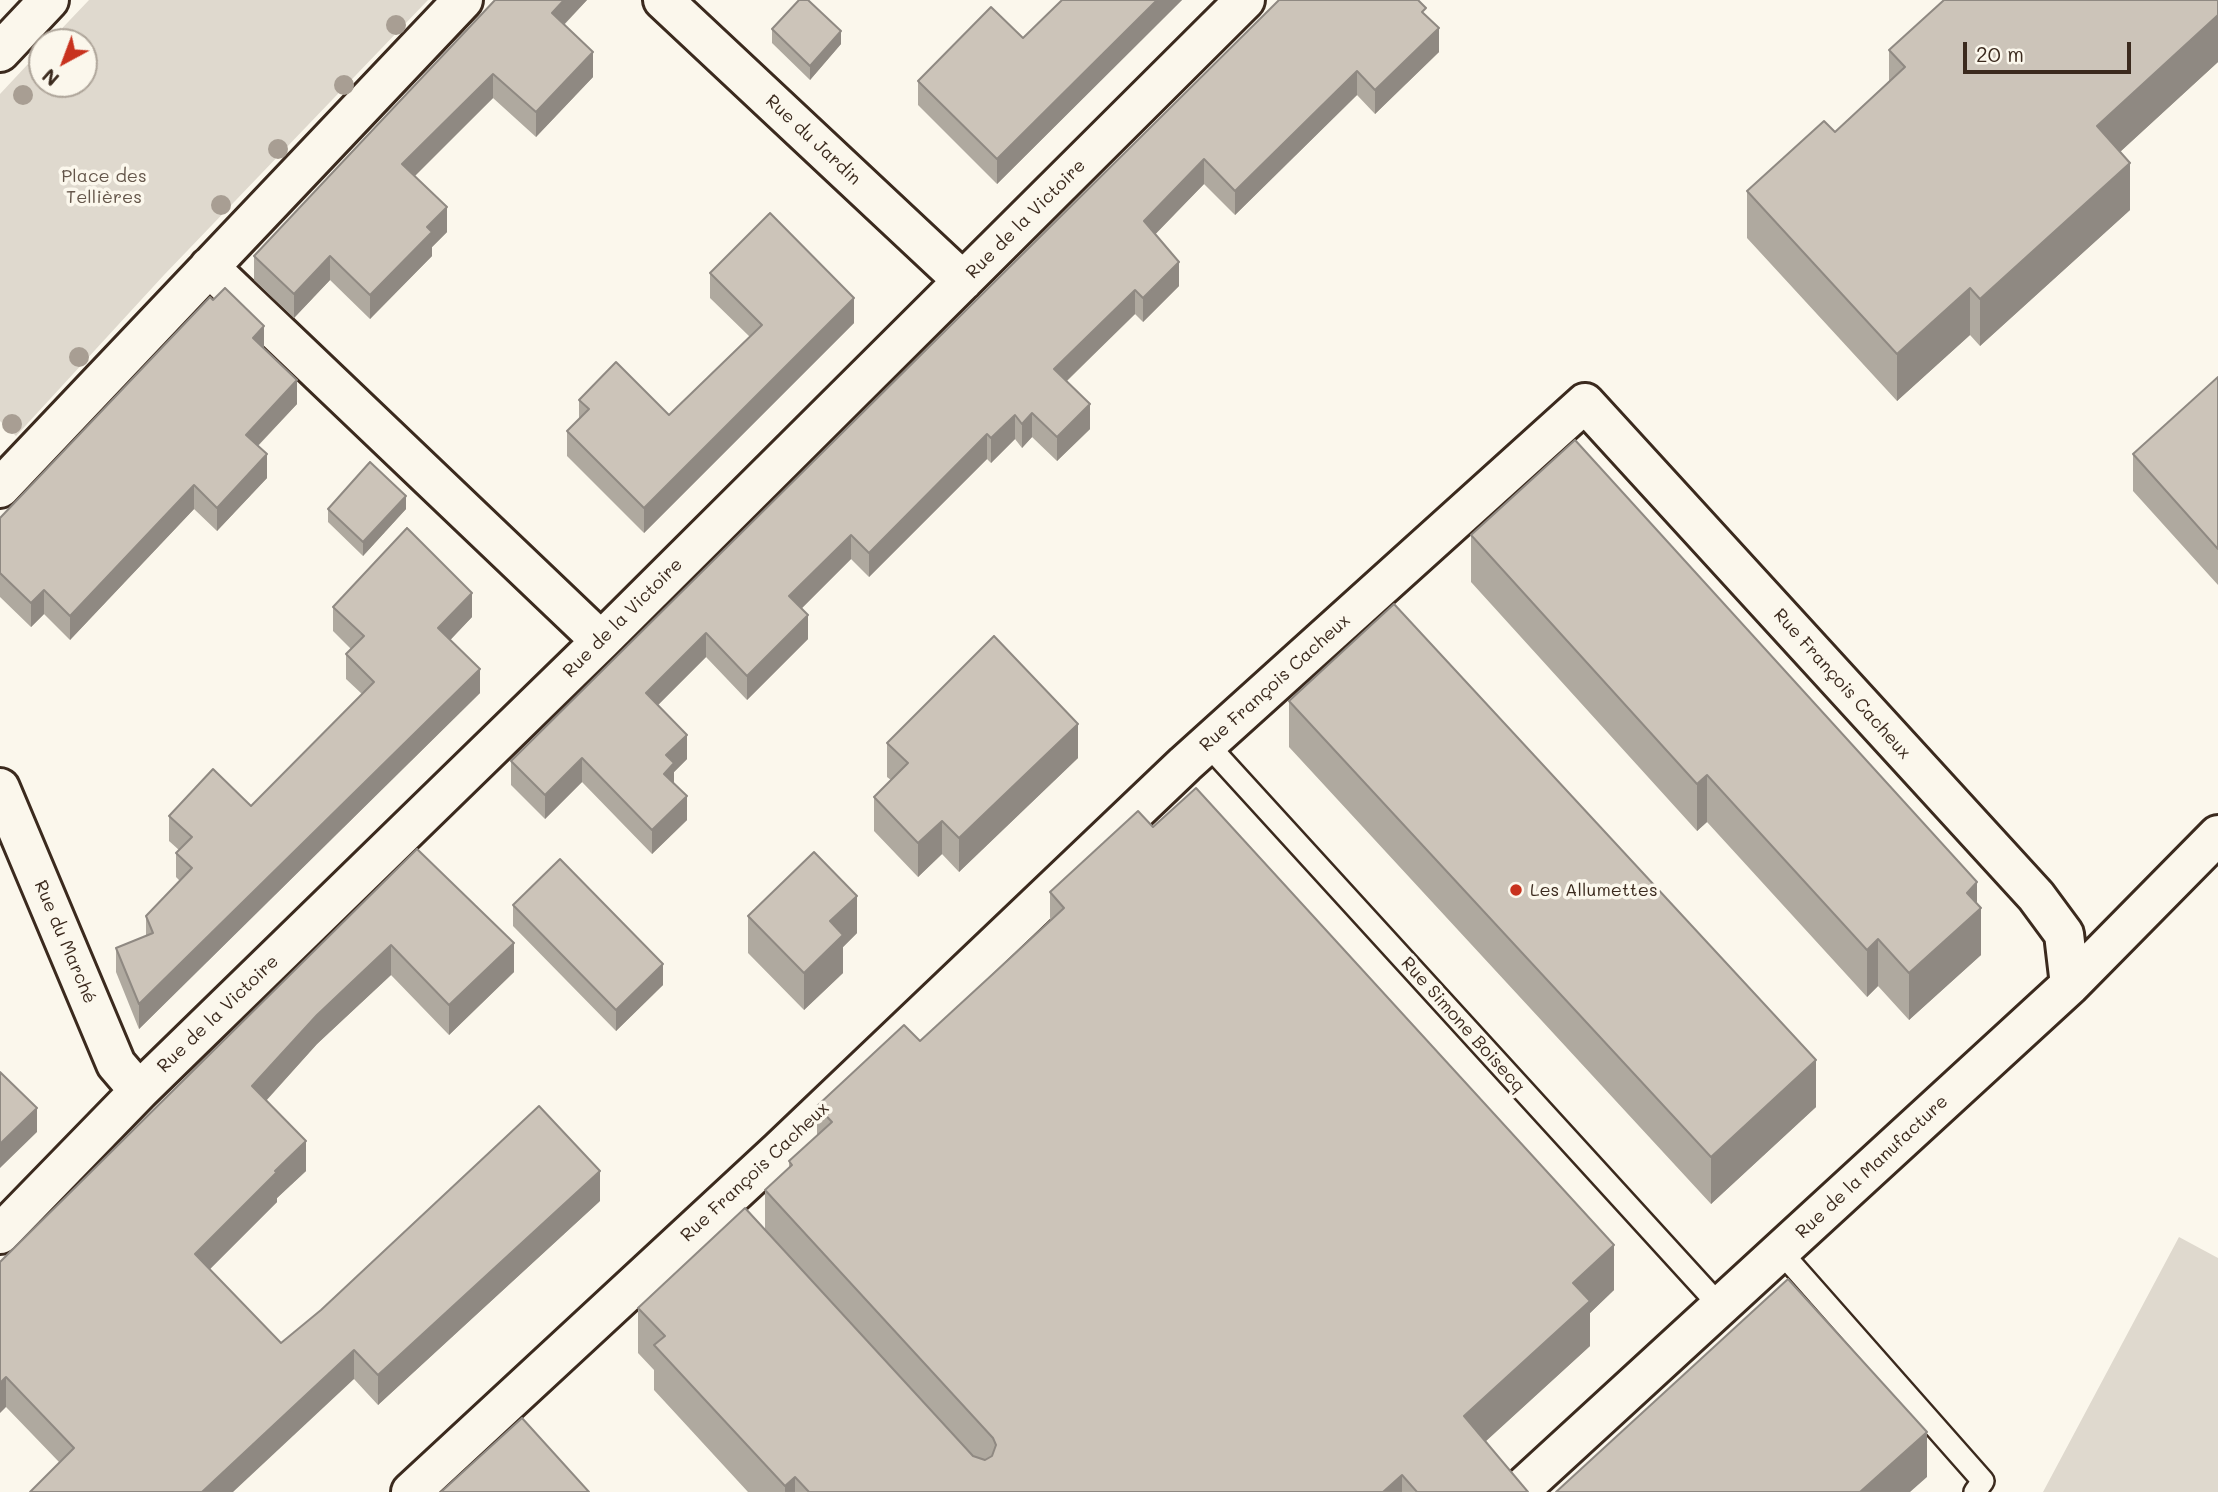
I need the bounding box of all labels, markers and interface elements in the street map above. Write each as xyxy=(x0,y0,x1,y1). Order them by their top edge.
north arrow xyxy=(28,28,98,98)
scale bar xyxy=(1966,28,2134,72)
text: 20 m xyxy=(1976,40,2024,67)
text: N xyxy=(37,64,64,92)
street label: Rue du Jardin xyxy=(761,90,865,190)
street label: Rue de la Victoire xyxy=(962,155,1090,283)
park label: Place des Tellières xyxy=(61,165,147,208)
street label: Rue de la Victoire xyxy=(559,554,687,682)
street label: Rue François Cacheux xyxy=(1769,604,1915,764)
street label: Rue François Cacheux xyxy=(1195,610,1355,756)
street label: Rue du Marché xyxy=(29,877,101,1007)
place label: Les Allumettes xyxy=(1530,879,1658,901)
marker: Les Allumettes xyxy=(1508,882,1524,898)
street label: Rue de la Victoire xyxy=(153,951,283,1077)
street label: Rue Simone Boisecq xyxy=(1396,953,1530,1097)
street label: Rue de la Manufacture xyxy=(1791,1091,1953,1243)
street label: Rue François Cacheux xyxy=(676,1098,834,1246)

